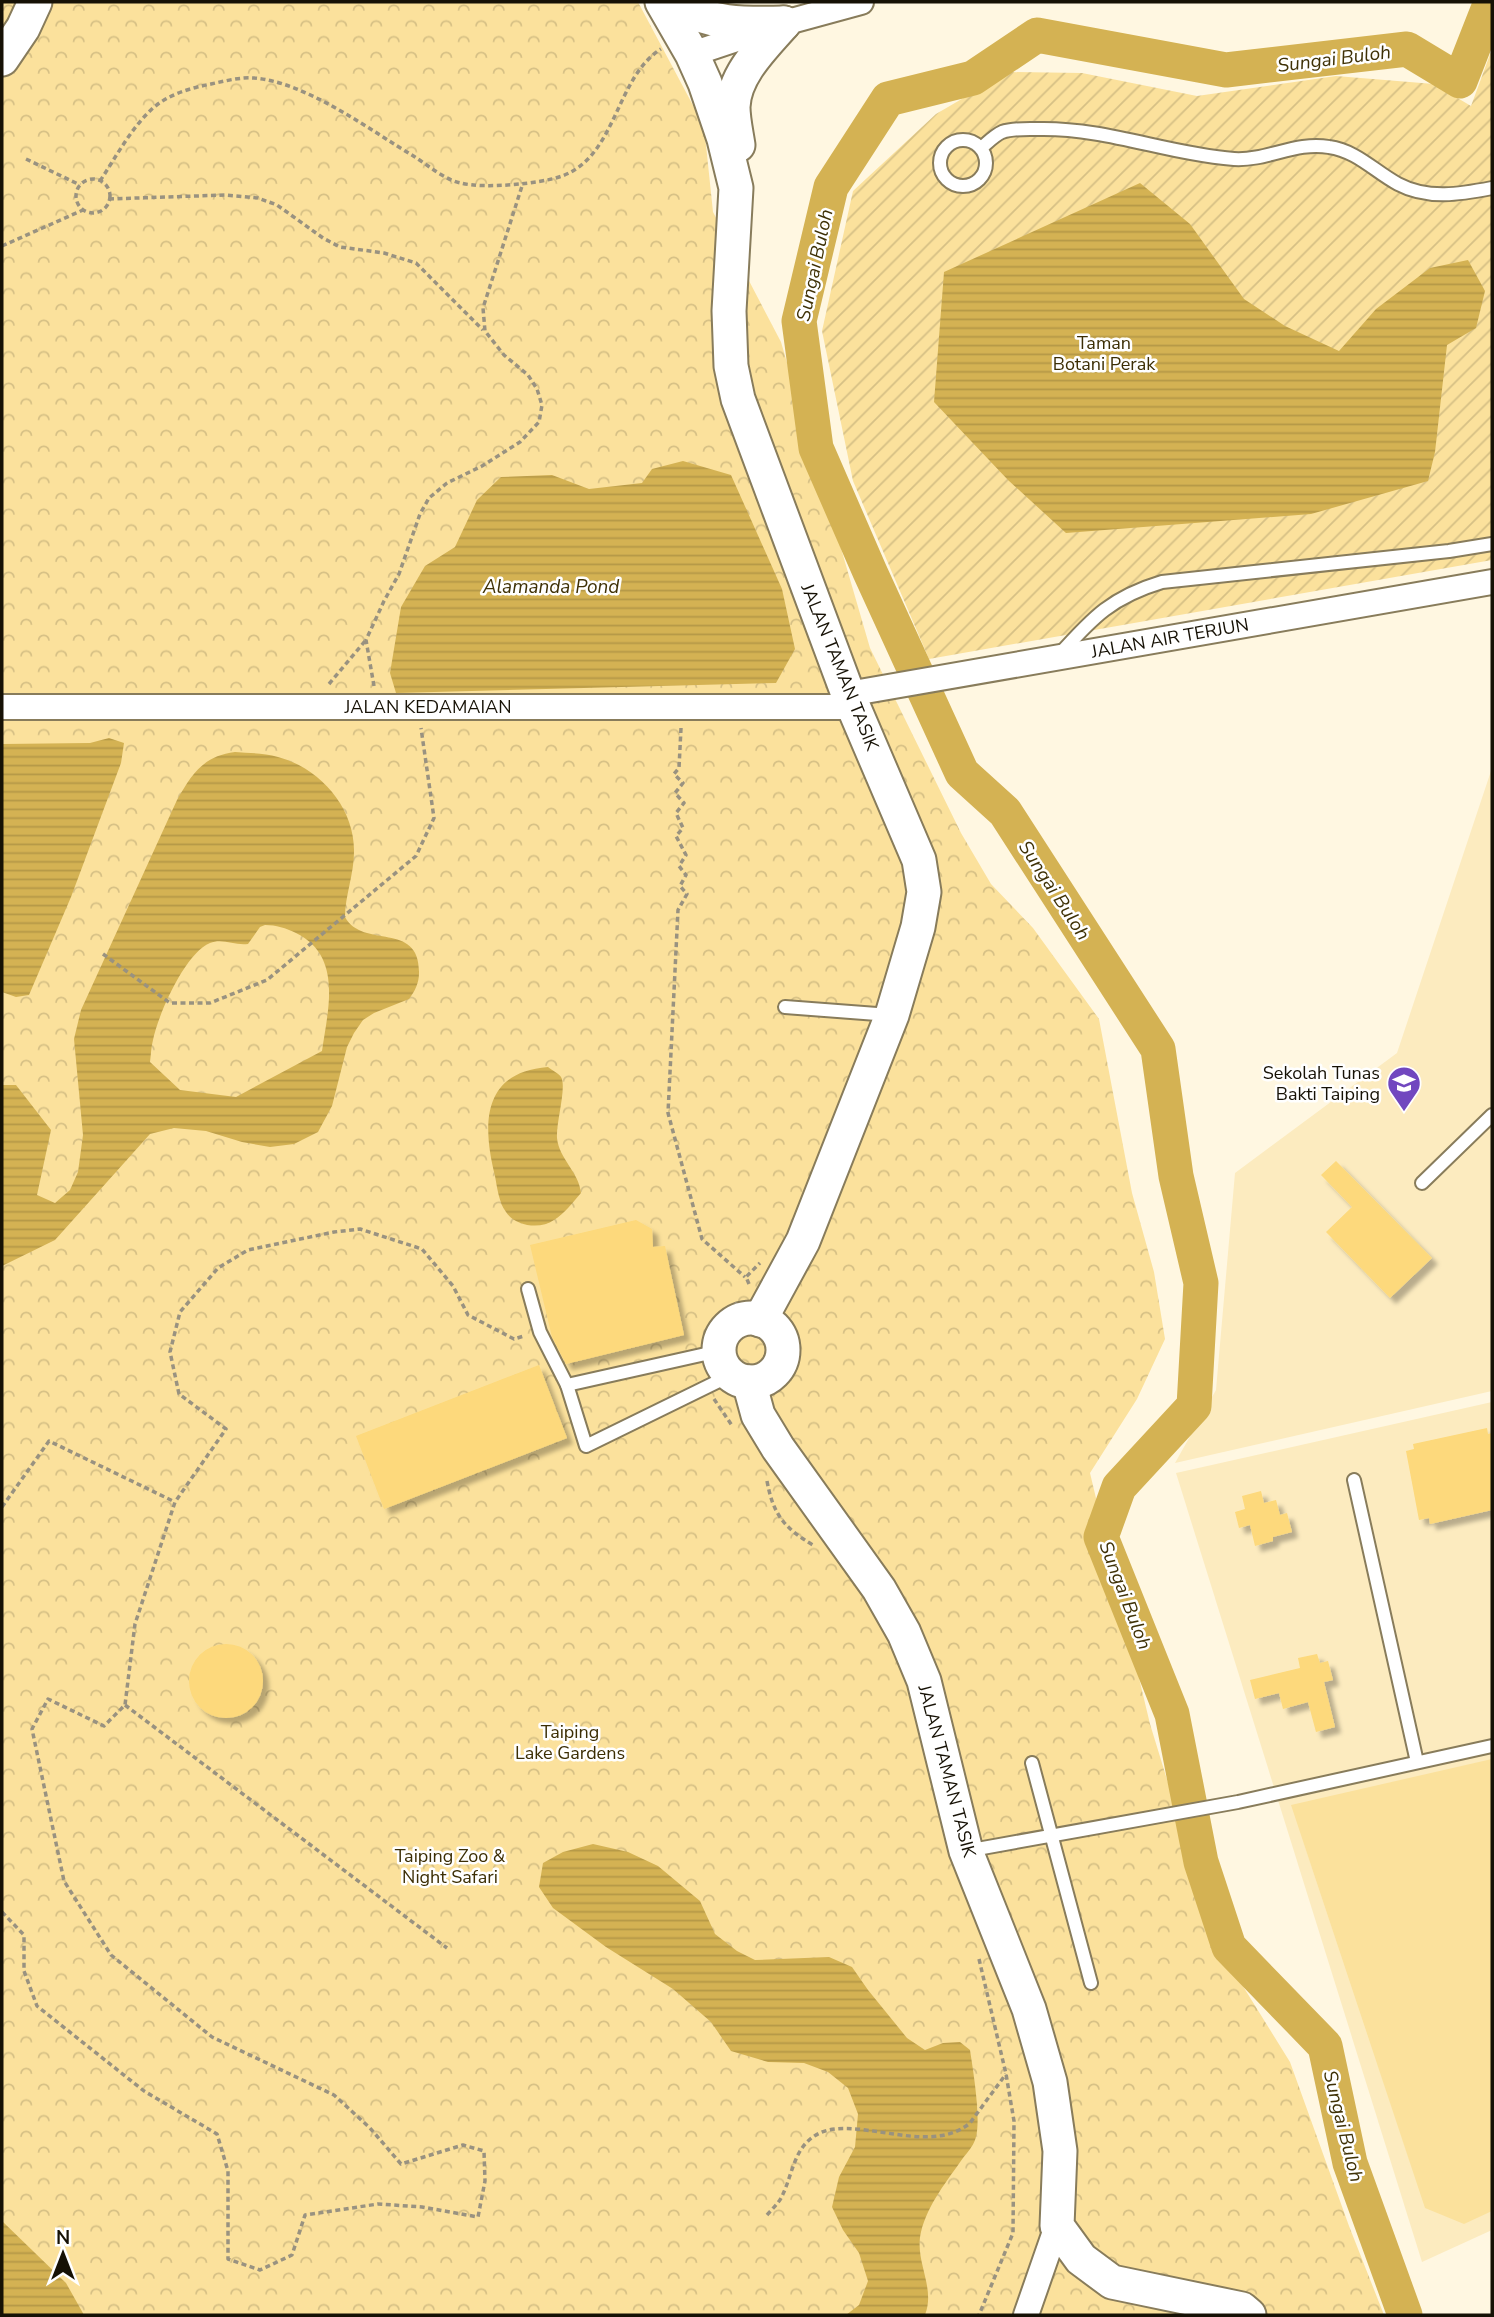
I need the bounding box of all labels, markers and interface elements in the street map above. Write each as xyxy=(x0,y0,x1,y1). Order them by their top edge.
water label: Sungai Buloh xyxy=(1276,39,1392,79)
water label: Sungai Buloh xyxy=(790,207,840,324)
park label: Taman Botani Perak xyxy=(1053,331,1156,376)
water label: Alamanda Pond xyxy=(482,574,620,600)
street label: JALAN TAMAN TASIK xyxy=(795,579,885,755)
street label: JALAN AIR TERJUN xyxy=(1088,612,1251,664)
street label: JALAN KEDAMAIAN xyxy=(344,695,512,719)
water label: Sungai Buloh xyxy=(1012,836,1096,945)
place label: Sekolah Tunas Bakti Taiping xyxy=(1263,1061,1380,1106)
school or university icon: Sekolah Tunas Bakti Taiping xyxy=(1385,1064,1423,1113)
water label: Sungai Buloh xyxy=(1092,1537,1158,1653)
street label: JALAN TAMAN TASIK xyxy=(912,1681,982,1861)
park label: Taiping Lake Gardens xyxy=(515,1720,625,1765)
park label: Taiping Zoo & Night Safari xyxy=(395,1844,506,1889)
water label: Sungai Buloh xyxy=(1317,2068,1369,2185)
north arrow xyxy=(28,2219,98,2289)
text: N xyxy=(56,2225,70,2251)

